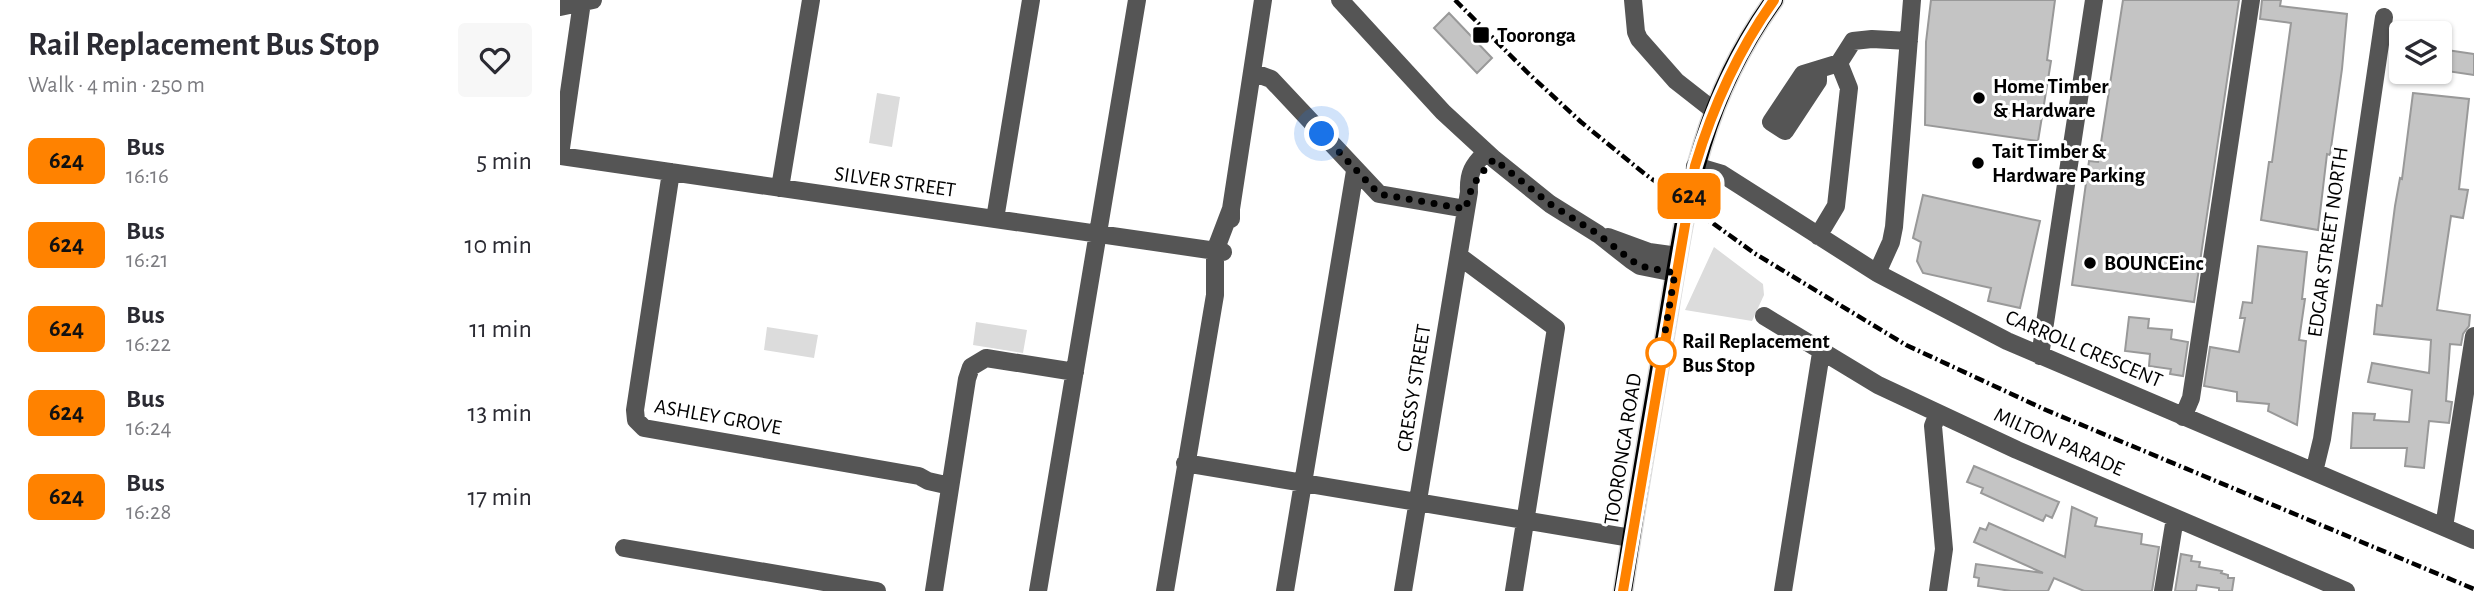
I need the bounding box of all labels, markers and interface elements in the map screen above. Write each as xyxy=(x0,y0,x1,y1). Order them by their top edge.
map controls xyxy=(2389,21,2452,84)
button: layers xyxy=(2389,21,2452,84)
button: heart xyxy=(458,23,532,97)
marker: Tooronga xyxy=(1471,25,1491,45)
place label: Tooronga xyxy=(1497,25,1576,46)
text: Rail Replacement Bus Stop xyxy=(28,29,380,62)
text: Walk · 4 min · 250 m xyxy=(28,74,205,97)
place label: Home Timber & Hardware xyxy=(1993,76,2109,121)
marker: Home Timber & Hardware xyxy=(1971,90,1987,106)
your location xyxy=(1304,116,1339,151)
text: Bus xyxy=(126,134,165,160)
place label: Tait Timber & Hardware Parking xyxy=(1992,141,2146,186)
street label: EDGAR STREET NORTH xyxy=(2304,145,2352,339)
text: 5 min xyxy=(476,148,532,174)
text: 624 xyxy=(49,149,84,173)
marker: Tait Timber & Hardware Parking xyxy=(1970,155,1986,171)
street label: SILVER STREET xyxy=(833,163,957,201)
text: 16:16 xyxy=(126,165,169,188)
line badge: 624 xyxy=(1649,173,1729,219)
text: 624 xyxy=(1672,184,1706,208)
text: Bus xyxy=(126,218,165,244)
text: 10 min xyxy=(465,232,532,258)
text: 624 xyxy=(49,233,84,257)
text: 16:21 xyxy=(126,249,168,272)
place label: BOUNCEinc xyxy=(2104,253,2204,274)
marker: BOUNCEinc xyxy=(2082,255,2098,271)
text: Bus xyxy=(126,302,165,328)
street label: CARROLL CRESCENT xyxy=(2002,306,2166,392)
text: 11 min xyxy=(469,316,532,342)
text: 624 xyxy=(49,317,84,341)
street label: CRESSY STREET xyxy=(1394,323,1434,453)
place label: Rail Replacement Bus Stop xyxy=(1682,331,1830,376)
text: 16:22 xyxy=(126,333,171,356)
marker: Rail Replacement Bus Stop xyxy=(1646,338,1676,368)
street label: TOORONGA ROAD xyxy=(1601,372,1645,526)
text: Bus xyxy=(126,386,165,412)
street label: ASHLEY GROVE xyxy=(653,395,783,439)
text: 13 min xyxy=(468,400,532,426)
text: 624 xyxy=(49,401,84,425)
street label: MILTON PARADE xyxy=(1991,404,2127,480)
text: 16:24 xyxy=(126,417,172,440)
text: Bus xyxy=(126,470,165,496)
text: 17 min xyxy=(467,484,532,510)
text: 624 xyxy=(49,485,84,509)
text: 16:28 xyxy=(126,501,171,524)

